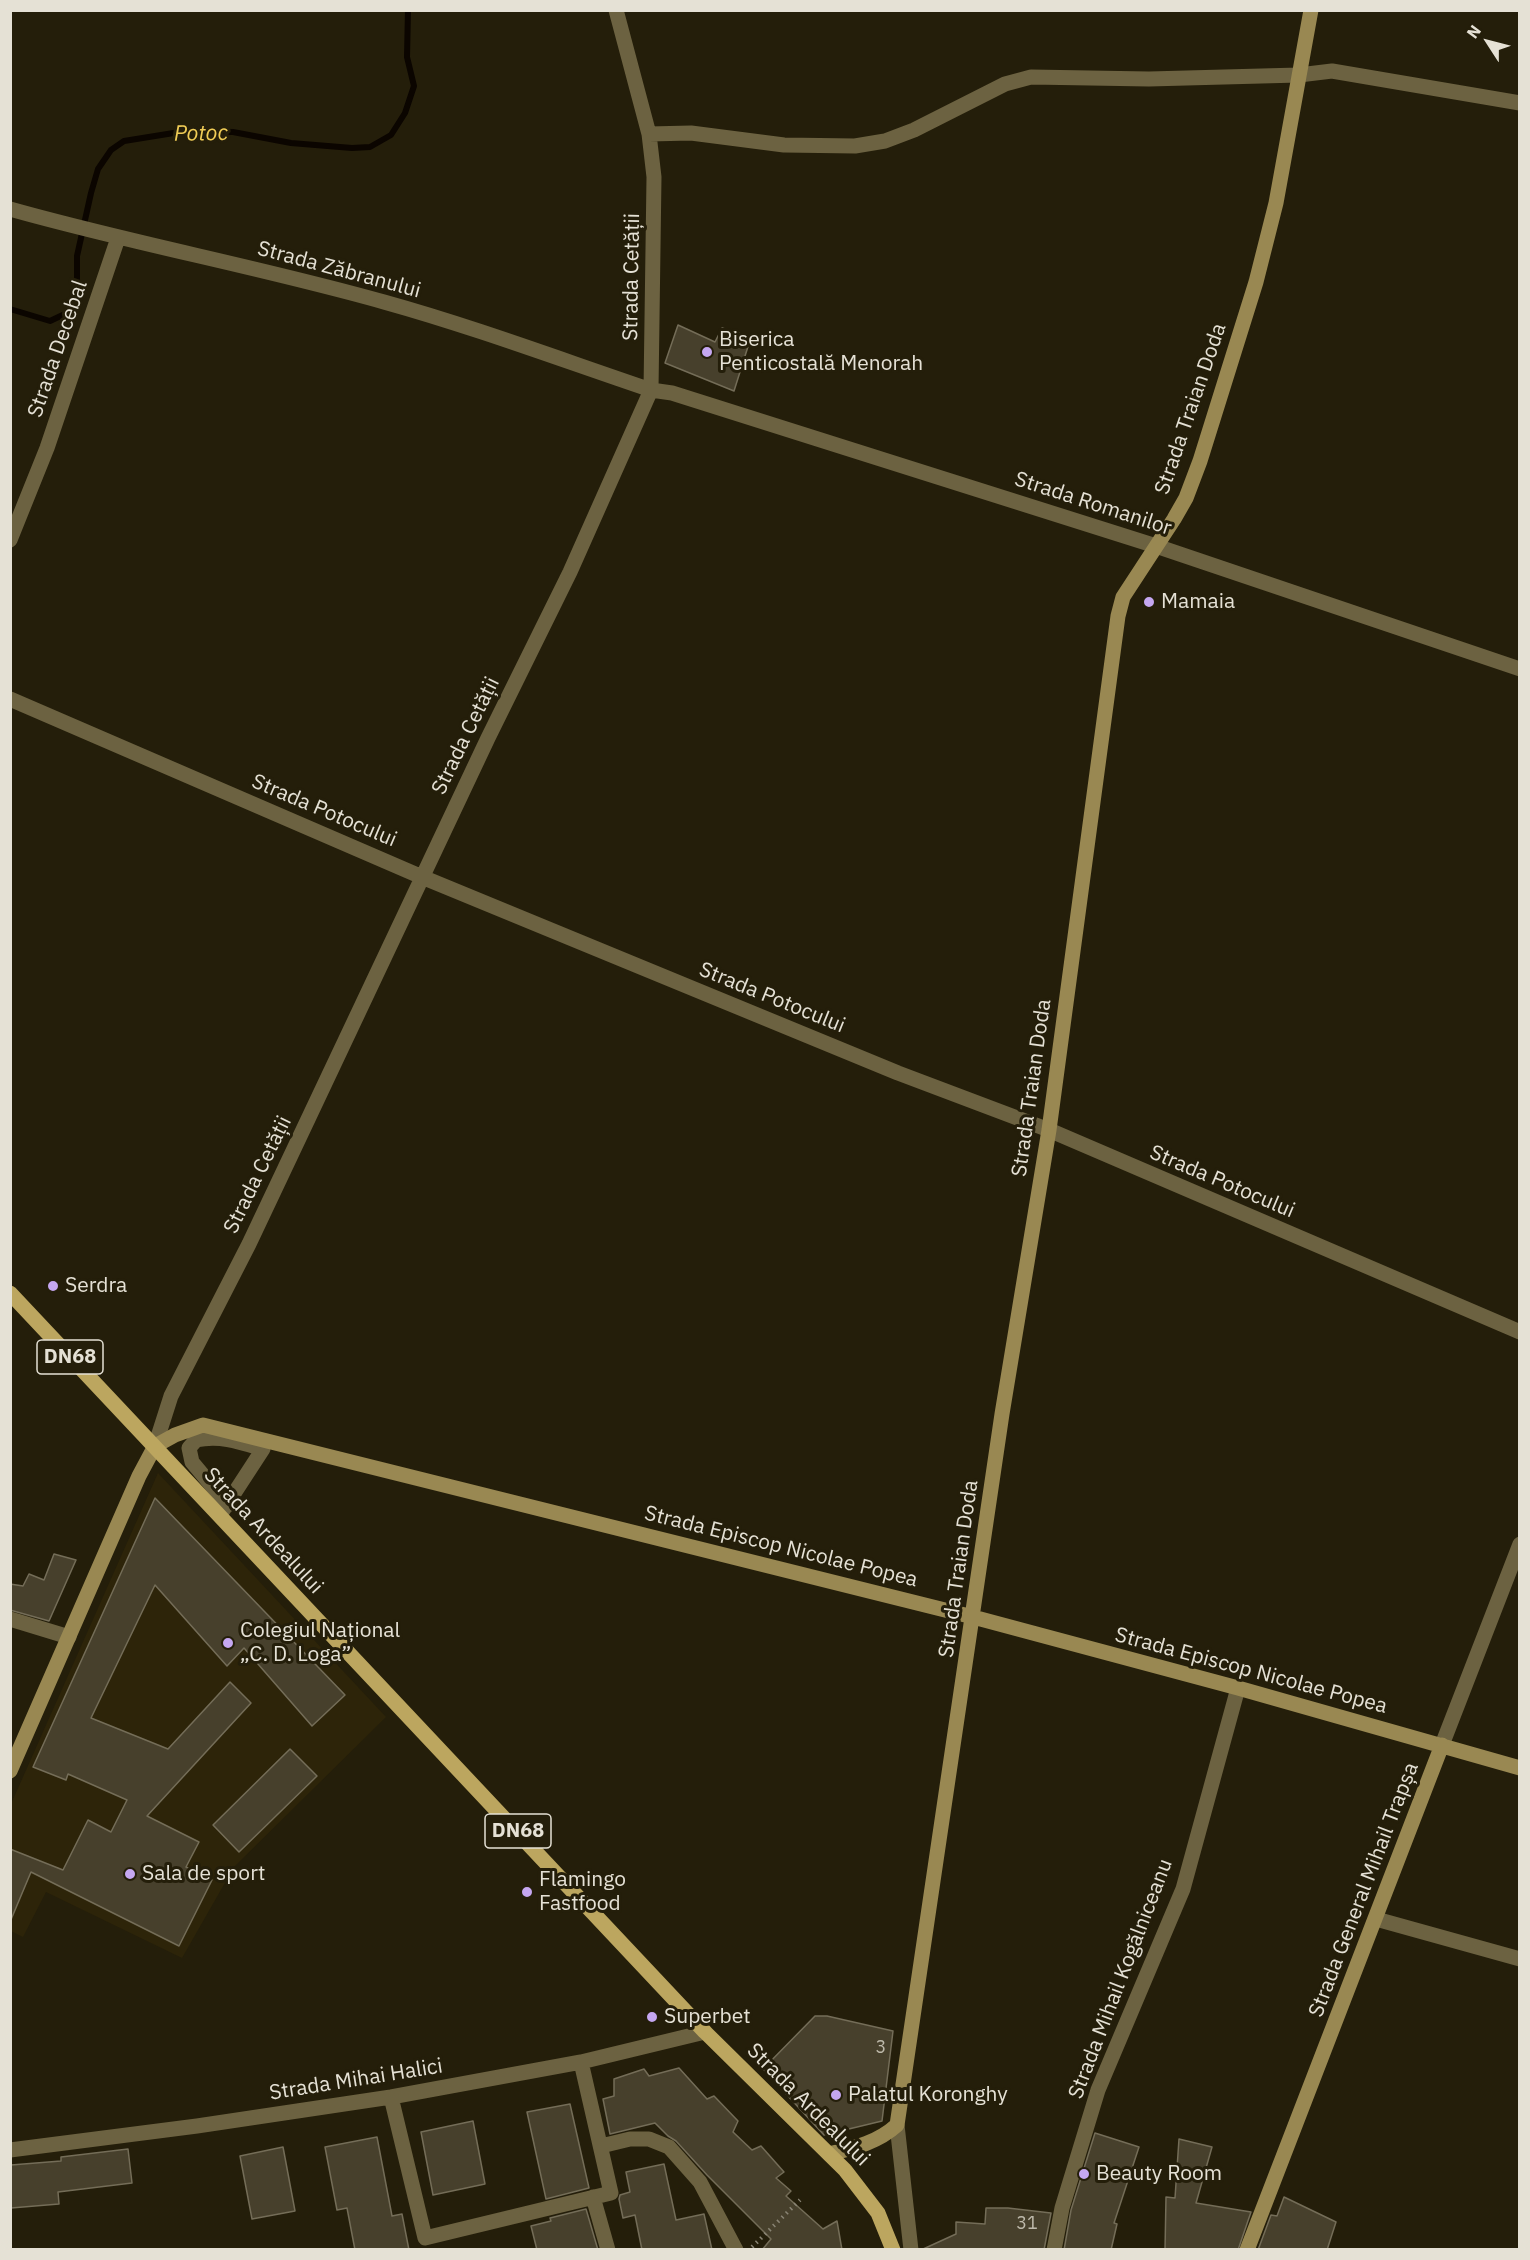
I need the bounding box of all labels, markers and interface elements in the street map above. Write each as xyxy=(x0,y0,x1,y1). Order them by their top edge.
north arrow xyxy=(1458,12,1518,72)
text: N xyxy=(1462,21,1485,42)
water label: Potoc xyxy=(174,120,228,148)
street label: Strada Cetății xyxy=(618,213,646,341)
street label: Strada Zăbranului xyxy=(255,236,423,304)
street label: Strada Decebal xyxy=(23,277,93,421)
street label: Strada Traian Doda xyxy=(1150,320,1232,498)
place label: Biserica Penticostală Menorah xyxy=(719,327,923,377)
marker: Biserica Penticostală Menorah xyxy=(700,345,714,359)
street label: Strada Romanilor xyxy=(1011,467,1175,541)
place label: Mamaia xyxy=(1161,589,1235,615)
marker: Mamaia xyxy=(1142,595,1156,609)
street label: Strada Cetății xyxy=(427,673,505,799)
street label: Strada Potocului xyxy=(248,769,400,853)
street label: Strada Potocului xyxy=(695,957,849,1039)
street label: Strada Traian Doda xyxy=(1007,997,1057,1179)
street label: Strada Cetății xyxy=(219,1112,297,1238)
street label: Strada Potocului xyxy=(1146,1140,1298,1224)
place label: Serdra xyxy=(65,1273,127,1299)
marker: Serdra xyxy=(46,1279,60,1293)
road number: DN68 xyxy=(37,1340,103,1374)
street label: Strada Ardealului xyxy=(198,1463,328,1599)
street label: Strada Traian Doda xyxy=(934,1478,984,1660)
street label: Strada Episcop Nicolae Popea xyxy=(642,1501,920,1593)
place label: Colegiul Național „C. D. Loga” xyxy=(240,1618,400,1668)
street label: Strada Episcop Nicolae Popea xyxy=(1112,1623,1390,1719)
marker: Colegiul Național „C. D. Loga” xyxy=(221,1636,235,1650)
street label: Strada General Mihail Trapșa xyxy=(1304,1759,1424,2021)
road number: DN68 xyxy=(485,1814,551,1848)
street label: Strada Mihail Kogălniceanu xyxy=(1064,1856,1178,2102)
place label: Sala de sport xyxy=(142,1861,265,1887)
marker: Sala de sport xyxy=(123,1867,137,1881)
place label: Flamingo Fastfood xyxy=(539,1867,626,1917)
marker: Flamingo Fastfood xyxy=(520,1885,534,1899)
place label: Superbet xyxy=(664,2004,751,2030)
marker: Superbet xyxy=(645,2010,659,2024)
house number: 3 xyxy=(876,2037,886,2059)
street label: Strada Ardealului xyxy=(741,2038,875,2172)
street label: Strada Mihai Halici xyxy=(267,2054,445,2106)
place label: Palatul Koronghy xyxy=(848,2082,1008,2108)
marker: Palatul Koronghy xyxy=(829,2088,843,2102)
place label: Beauty Room xyxy=(1096,2161,1222,2187)
marker: Beauty Room xyxy=(1077,2167,1091,2181)
house number: 31 xyxy=(1016,2213,1038,2235)

